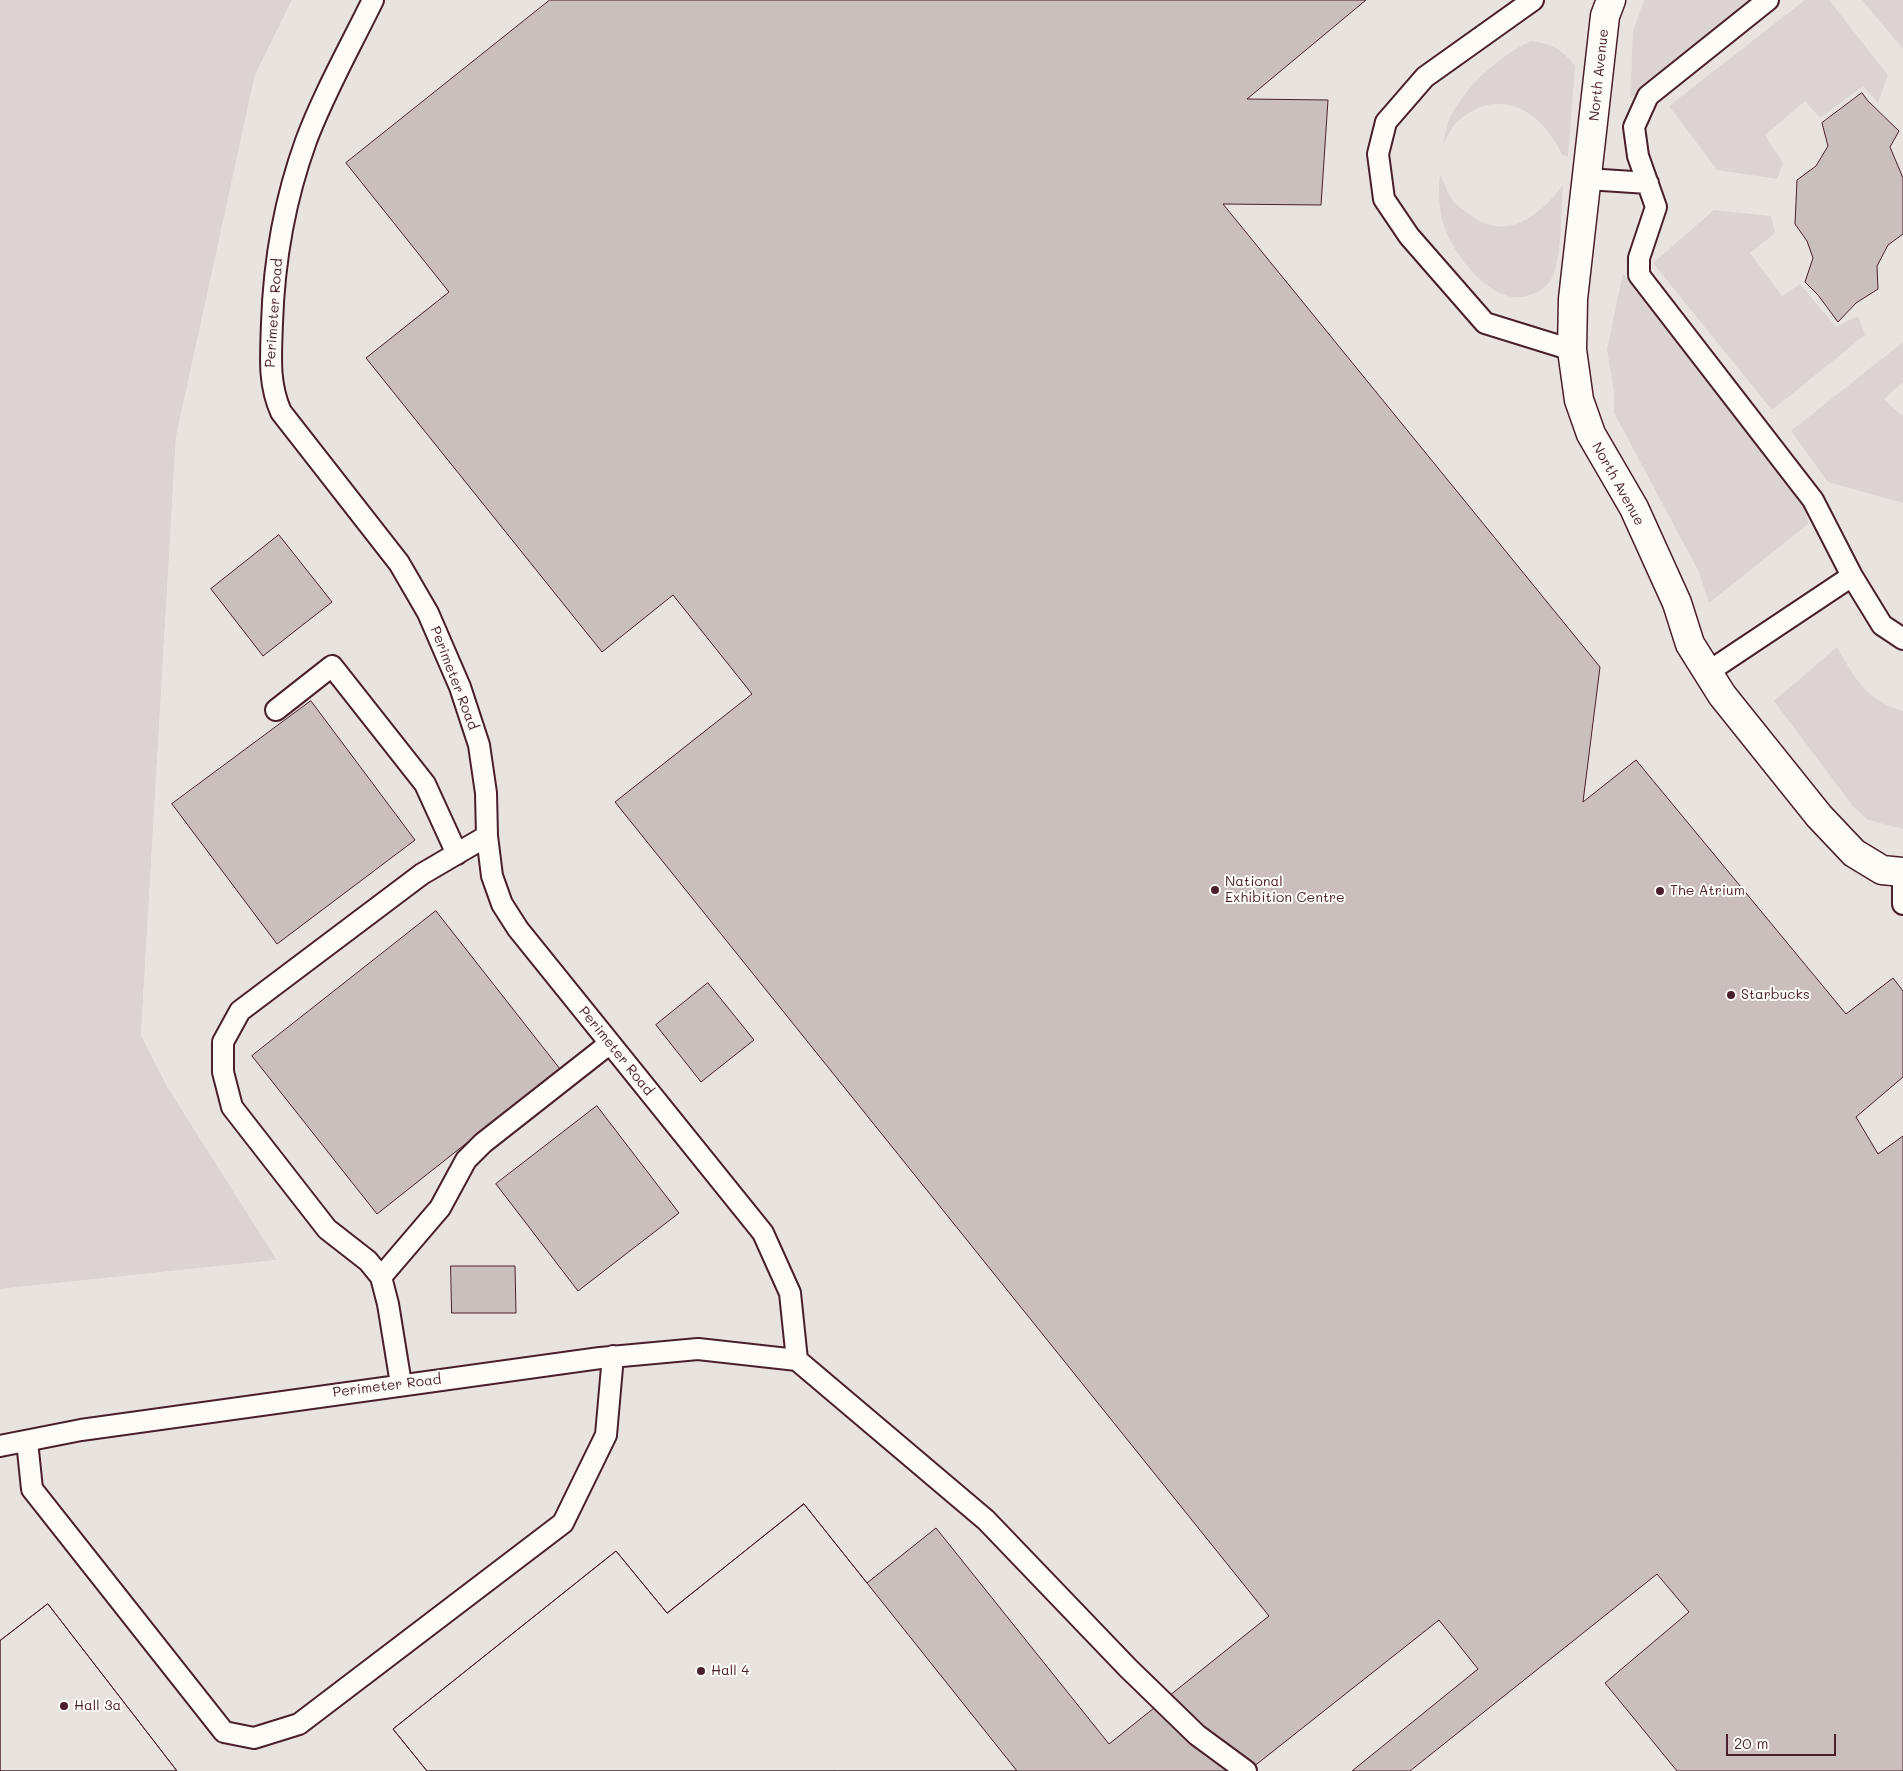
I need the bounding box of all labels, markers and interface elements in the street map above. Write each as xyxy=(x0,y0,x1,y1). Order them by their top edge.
street label: North Avenue xyxy=(1586,28,1612,122)
street label: Perimeter Road xyxy=(262,258,286,368)
street label: North Avenue xyxy=(1588,439,1648,529)
street label: Perimeter Road xyxy=(427,624,481,732)
place label: National Exhibition Centre xyxy=(1225,874,1345,906)
place label: The Atrium xyxy=(1670,883,1745,899)
marker: National Exhibition Centre xyxy=(1209,884,1221,896)
marker: The Atrium xyxy=(1654,885,1666,897)
place label: Starbucks xyxy=(1741,987,1810,1003)
marker: Starbucks xyxy=(1725,989,1737,1001)
street label: Perimeter Road xyxy=(575,1003,657,1099)
street label: Perimeter Road xyxy=(332,1371,442,1401)
place label: Hall 4 xyxy=(711,1663,749,1679)
marker: Hall 4 xyxy=(695,1665,707,1677)
place label: Hall 3a xyxy=(74,1698,121,1714)
marker: Hall 3a xyxy=(58,1700,70,1712)
scale bar xyxy=(1728,1724,1838,1756)
text: 20 m xyxy=(1734,1733,1768,1753)

